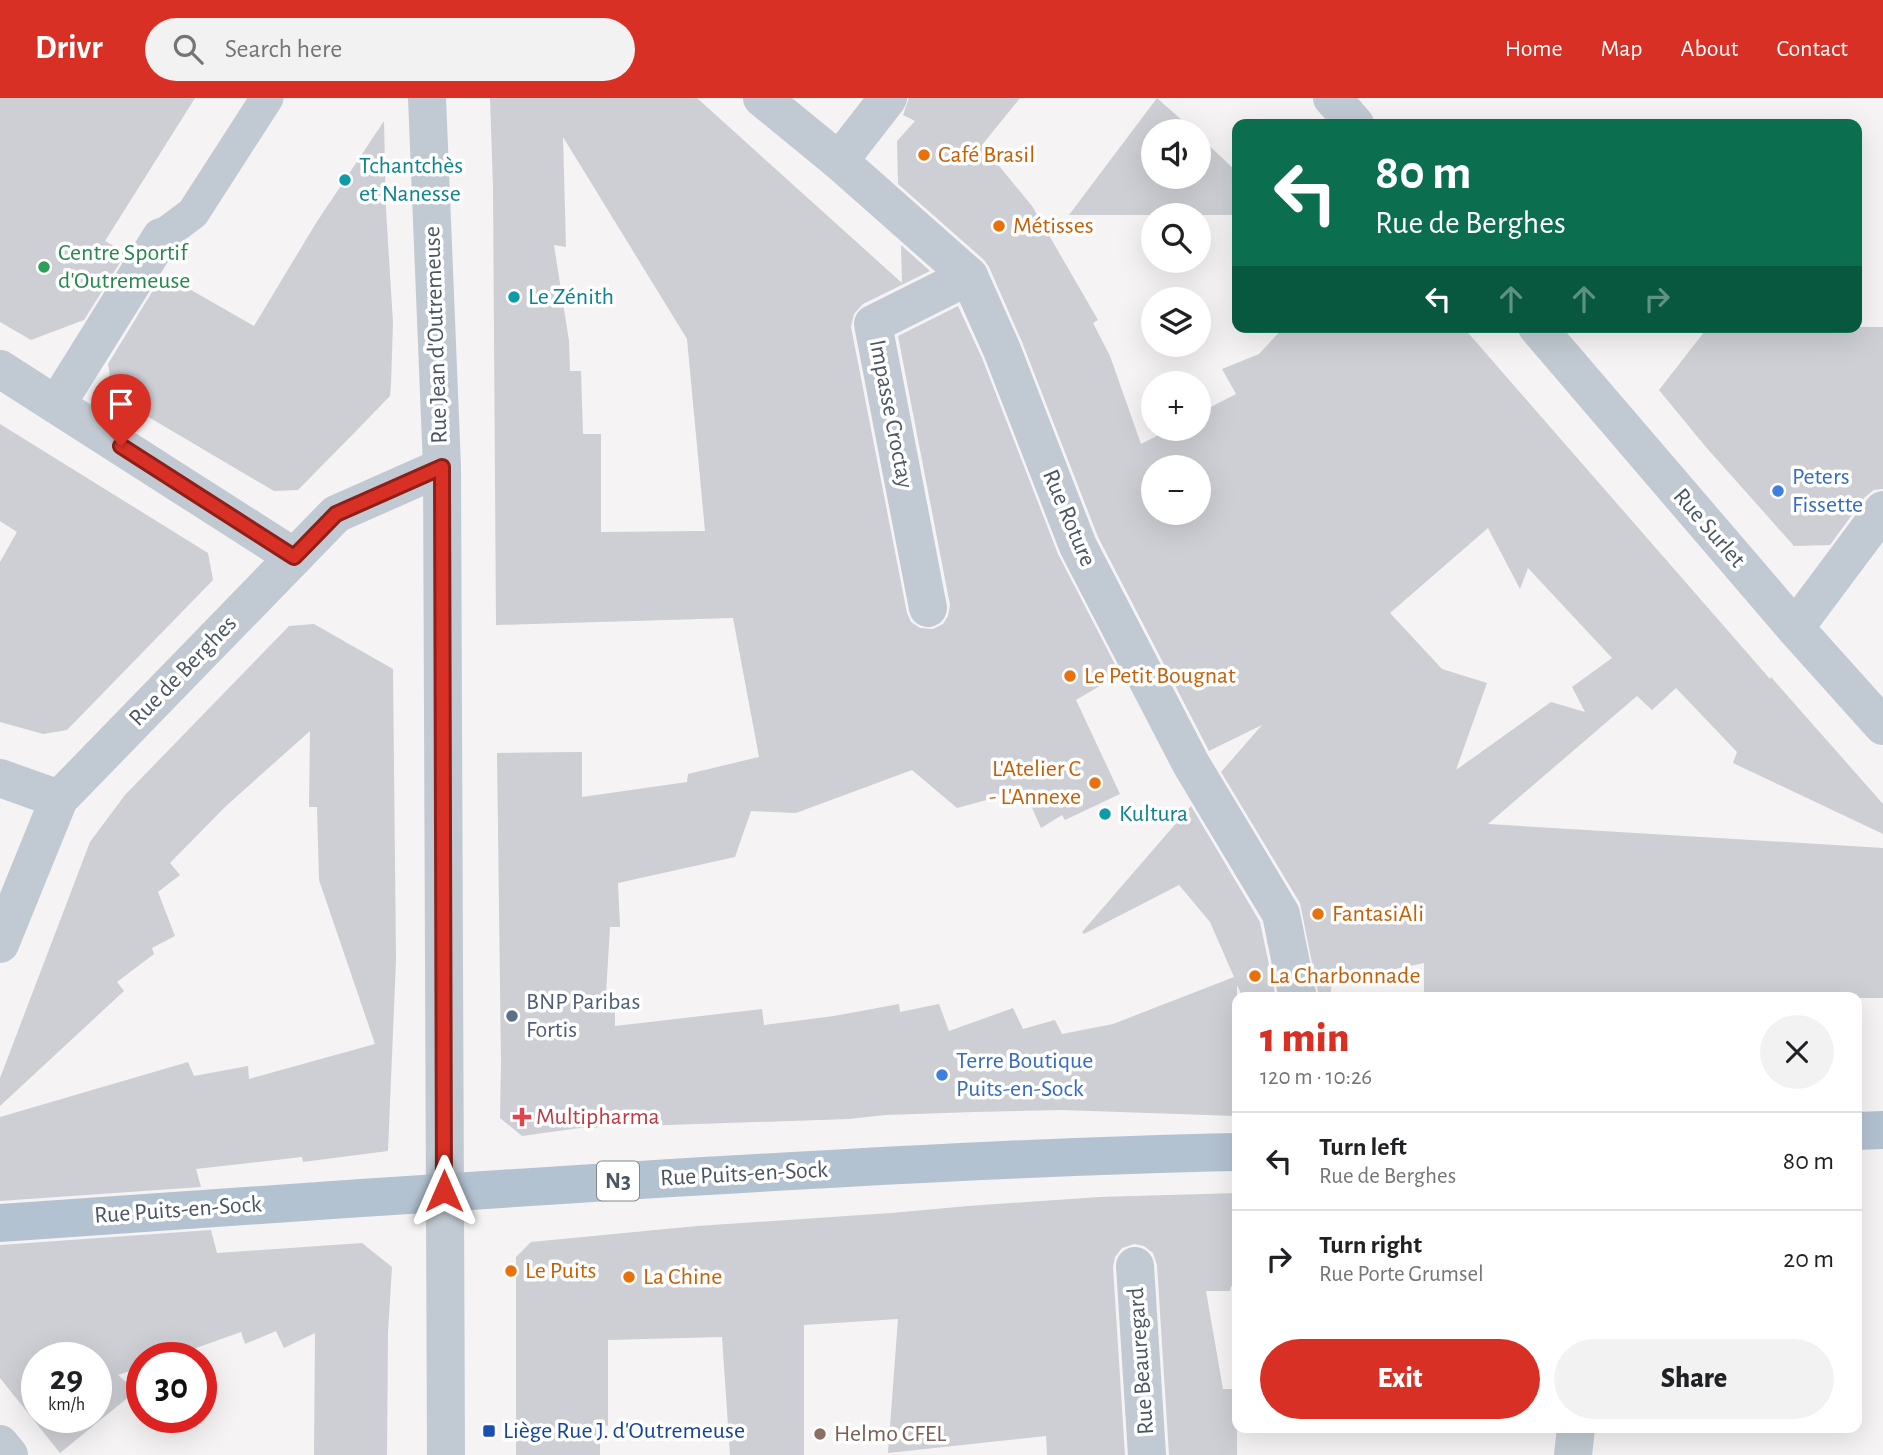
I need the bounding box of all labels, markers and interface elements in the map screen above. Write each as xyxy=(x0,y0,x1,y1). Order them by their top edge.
search box xyxy=(145,18,635,81)
icon: search xyxy=(169,30,207,68)
text: Drivr xyxy=(35,32,103,65)
text: Search here xyxy=(225,36,342,62)
text: Home xyxy=(1505,37,1563,61)
text: Map xyxy=(1601,37,1643,61)
text: About xyxy=(1681,37,1738,61)
text: Contact xyxy=(1776,37,1848,61)
map controls xyxy=(1141,119,1211,525)
button: sound xyxy=(1141,119,1211,189)
place label: Café Brasil xyxy=(938,143,1035,167)
marker: Café Brasil xyxy=(916,147,932,163)
icon: left xyxy=(1260,147,1351,238)
text: 80 m xyxy=(1375,149,1472,198)
place label: Tchantchès et Nanesse xyxy=(359,154,463,206)
marker: Tchantchès et Nanesse xyxy=(337,172,353,188)
button: search xyxy=(1141,203,1211,273)
text: Rue de Berghes xyxy=(1375,207,1566,239)
place label: Métisses xyxy=(1013,214,1094,238)
marker: Métisses xyxy=(991,218,1007,234)
street label: Rue Jean d'Outremeuse xyxy=(420,226,452,444)
place label: Centre Sportif d'Outremeuse xyxy=(58,241,190,293)
marker: Centre Sportif d'Outremeuse xyxy=(36,259,52,275)
icon: left xyxy=(1419,280,1457,318)
icon: ahead xyxy=(1492,280,1530,318)
icon: ahead xyxy=(1565,280,1603,318)
icon: right xyxy=(1638,280,1676,318)
place label: Le Zénith xyxy=(528,285,614,309)
button: layers xyxy=(1141,287,1211,357)
marker: Le Zénith xyxy=(506,289,522,305)
street label: Impasse Croctay xyxy=(865,338,917,490)
button: + xyxy=(1141,371,1211,441)
pin xyxy=(91,374,151,446)
icon: arrive xyxy=(102,385,140,423)
button: − xyxy=(1141,455,1211,525)
place label: Peters Fissette xyxy=(1792,465,1863,517)
street label: Rue Roture xyxy=(1038,466,1100,570)
marker: Peters Fissette xyxy=(1770,483,1786,499)
street label: Rue Surlet xyxy=(1669,484,1750,572)
street label: Rue de Berghes xyxy=(125,611,241,731)
place label: Le Petit Bougnat xyxy=(1084,664,1236,688)
marker: Le Petit Bougnat xyxy=(1062,668,1078,684)
place label: L'Atelier C - L'Annexe xyxy=(989,757,1081,809)
marker: L'Atelier C - L'Annexe xyxy=(1087,775,1103,791)
place label: Kultura xyxy=(1119,802,1188,826)
marker: Kultura xyxy=(1097,806,1113,822)
place label: FantasiAli xyxy=(1332,902,1424,926)
marker: FantasiAli xyxy=(1310,906,1326,922)
place label: La Charbonnade xyxy=(1269,964,1421,988)
marker: La Charbonnade xyxy=(1247,968,1263,984)
place label: BNP Paribas Fortis xyxy=(526,990,640,1042)
marker: BNP Paribas Fortis xyxy=(504,1008,520,1024)
button: close xyxy=(1760,1015,1834,1089)
text: 1 min xyxy=(1260,1017,1349,1059)
place label: Terre Boutique Puits-en-Sock xyxy=(956,1049,1093,1101)
text: 120 m · 10:26 xyxy=(1260,1066,1372,1089)
marker: Terre Boutique Puits-en-Sock xyxy=(934,1067,950,1083)
place label: Multipharma xyxy=(536,1105,660,1129)
marker: Multipharma xyxy=(514,1109,530,1125)
text: Turn left xyxy=(1319,1134,1407,1160)
icon: left xyxy=(1260,1142,1298,1180)
text: 80 m xyxy=(1783,1148,1834,1174)
position arrow xyxy=(407,1154,481,1228)
street label: Rue Puits-en-Sock xyxy=(660,1158,828,1190)
road number: N3 xyxy=(597,1162,639,1200)
text: Rue de Berghes xyxy=(1319,1165,1456,1188)
street label: Rue Puits-en-Sock xyxy=(93,1192,263,1228)
text: Turn right xyxy=(1319,1232,1422,1258)
icon: right xyxy=(1260,1240,1298,1278)
text: 20 m xyxy=(1783,1246,1834,1272)
place label: Le Puits xyxy=(525,1259,596,1283)
marker: Le Puits xyxy=(503,1263,519,1279)
text: Rue Porte Grumsel xyxy=(1319,1263,1484,1286)
place label: La Chine xyxy=(643,1265,722,1289)
marker: La Chine xyxy=(621,1269,637,1285)
street label: Rue Beauregard xyxy=(1124,1286,1158,1436)
button: Exit xyxy=(1260,1339,1540,1419)
button: Share xyxy=(1554,1339,1834,1419)
speed limit sign: 30 xyxy=(126,1342,217,1433)
text: 29 xyxy=(50,1361,83,1396)
text: km/h xyxy=(48,1396,85,1414)
place label: Liège Rue J. d'Outremeuse xyxy=(503,1419,745,1443)
place label: Helmo CFEL xyxy=(834,1422,946,1446)
marker: Liège Rue J. d'Outremeuse xyxy=(481,1423,497,1439)
marker: Helmo CFEL xyxy=(812,1426,828,1442)

